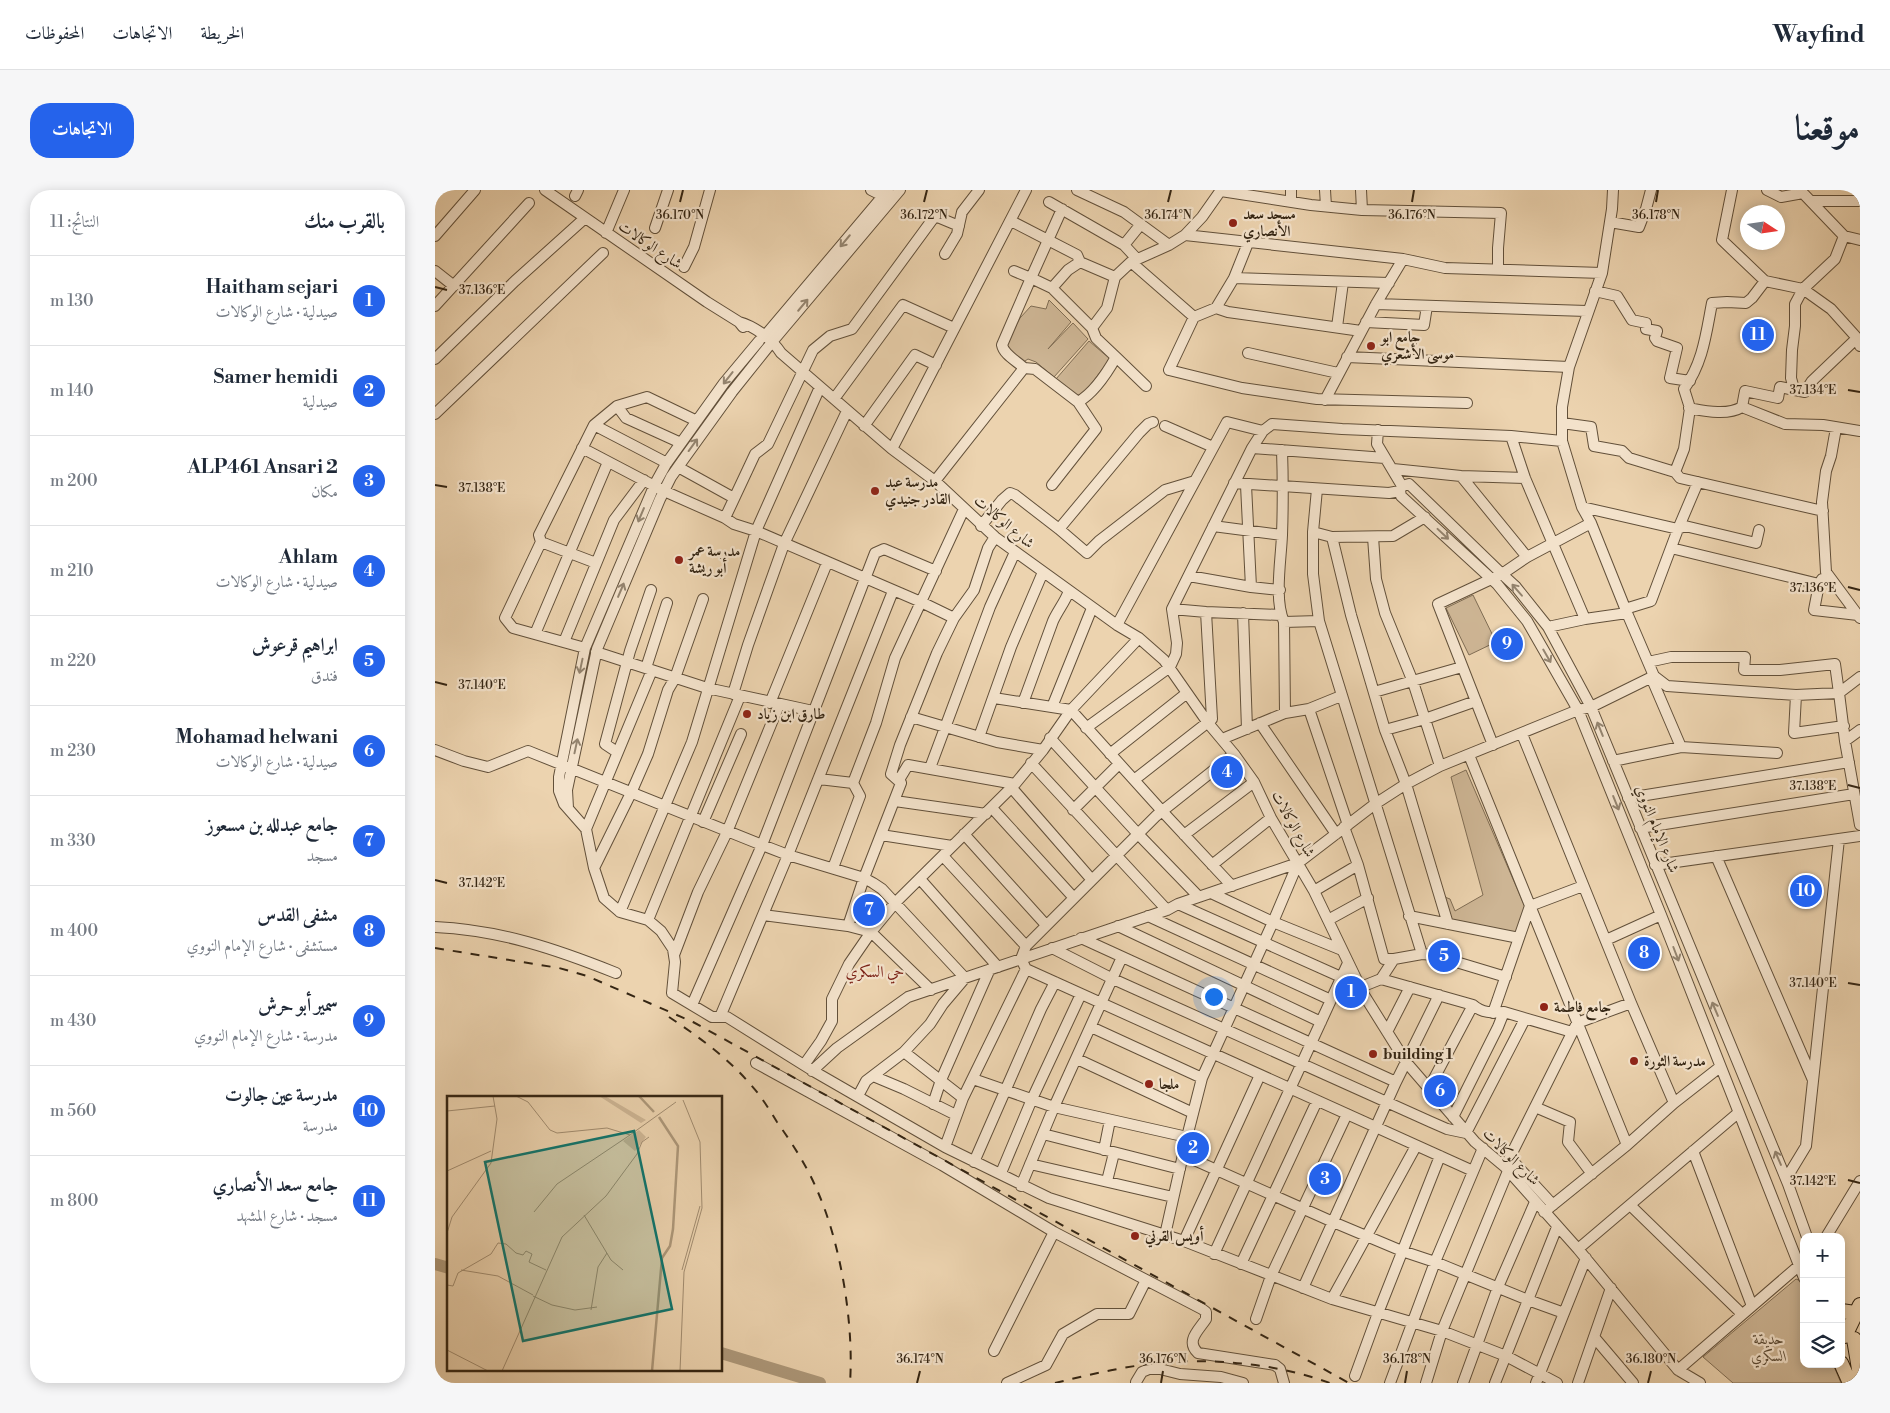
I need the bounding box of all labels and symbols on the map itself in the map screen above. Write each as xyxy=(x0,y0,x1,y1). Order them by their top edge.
place label: مسجد سعد الأنصاري xyxy=(1243,205,1296,243)
north arrow xyxy=(1740,205,1785,250)
text: 36.170°N xyxy=(656,208,704,223)
text: 36.172°N xyxy=(900,208,948,223)
text: 36.174°N xyxy=(1144,208,1192,223)
text: 36.176°N xyxy=(1388,208,1436,223)
text: 36.178°N xyxy=(1632,208,1680,223)
street label: شارع الوكالات xyxy=(613,217,686,276)
marker: مسجد سعد الأنصاري xyxy=(1227,217,1239,229)
one-way arrow xyxy=(840,234,851,247)
text: 37.136°E xyxy=(459,283,505,298)
one-way arrow xyxy=(798,299,809,312)
pin: 11 xyxy=(1742,316,1774,354)
place label: جامع ابو موسى الأشعري xyxy=(1379,328,1454,366)
marker: جامع ابو موسى الأشعري xyxy=(1365,340,1377,352)
one-way arrow xyxy=(722,372,733,385)
text: 37.134°E xyxy=(1790,383,1836,398)
one-way arrow xyxy=(688,438,698,452)
place label: مدرسة عبد القادر جنيدي xyxy=(885,473,951,511)
text: 37.138°E xyxy=(459,481,505,496)
marker: مدرسة عبد القادر جنيدي xyxy=(869,485,881,497)
street label: شارع الوكالات xyxy=(968,491,1038,555)
one-way arrow xyxy=(635,507,645,522)
one-way arrow xyxy=(1436,527,1448,539)
place label: مدرسة عمر أبو ريشة xyxy=(687,542,740,578)
marker: مدرسة عمر أبو ريشة xyxy=(673,554,685,566)
text: 37.136°E xyxy=(1790,581,1836,596)
one-way arrow xyxy=(617,583,626,598)
one-way arrow xyxy=(1512,583,1523,596)
pin: 9 xyxy=(1491,625,1523,663)
one-way arrow xyxy=(1543,649,1553,663)
one-way arrow xyxy=(575,657,585,673)
text: 37.140°E xyxy=(458,678,506,693)
place label: طارق ابن زياد xyxy=(757,705,825,724)
marker: طارق ابن زياد xyxy=(741,708,753,720)
one-way arrow xyxy=(1594,722,1604,737)
one-way arrow xyxy=(572,738,581,754)
pin: 4 xyxy=(1211,753,1243,791)
text: 37.138°E xyxy=(1790,779,1836,794)
street label: شارع الإمام النووي xyxy=(1628,782,1683,877)
street label: شارع الوكالات xyxy=(1264,787,1319,862)
one-way arrow xyxy=(1612,795,1621,810)
pin: 10 xyxy=(1790,872,1822,910)
text: 37.142°E xyxy=(459,876,505,891)
pin: 7 xyxy=(853,891,885,929)
pin: 8 xyxy=(1628,934,1660,972)
pin: 5 xyxy=(1428,937,1460,975)
one-way arrow xyxy=(1672,946,1681,961)
district label: حي السكري xyxy=(846,962,904,984)
pin: 1 xyxy=(1335,973,1367,1011)
text: 37.140°E xyxy=(1789,976,1837,991)
your location xyxy=(1201,984,1227,1010)
place label: جامع فاطمة xyxy=(1554,998,1611,1021)
marker: جامع فاطمة xyxy=(1538,1001,1550,1013)
one-way arrow xyxy=(1710,1001,1719,1017)
place label: building 1 xyxy=(1383,1045,1454,1064)
marker: building 1 xyxy=(1367,1048,1379,1060)
place label: مدرسة الثورة xyxy=(1644,1052,1706,1071)
marker: مدرسة الثورة xyxy=(1628,1055,1640,1067)
pin: 6 xyxy=(1424,1072,1456,1110)
place label: ملجا xyxy=(1159,1075,1179,1094)
marker: ملجا xyxy=(1143,1078,1155,1090)
inset map xyxy=(447,1096,723,1370)
street label: شارع الوكالات xyxy=(1476,1124,1544,1192)
pin: 2 xyxy=(1177,1129,1209,1167)
one-way arrow xyxy=(1772,1151,1781,1166)
pin: 3 xyxy=(1309,1160,1341,1198)
text: 37.142°E xyxy=(1790,1174,1836,1189)
place label: أويس القرني xyxy=(1144,1225,1204,1248)
marker: أويس القرني xyxy=(1129,1230,1141,1242)
park label: حديقة السكري xyxy=(1751,1330,1787,1368)
text: 36.174°N xyxy=(896,1352,944,1367)
text: 36.176°N xyxy=(1139,1352,1187,1367)
text: 36.178°N xyxy=(1383,1352,1431,1367)
text: 36.180°N xyxy=(1626,1352,1676,1367)

